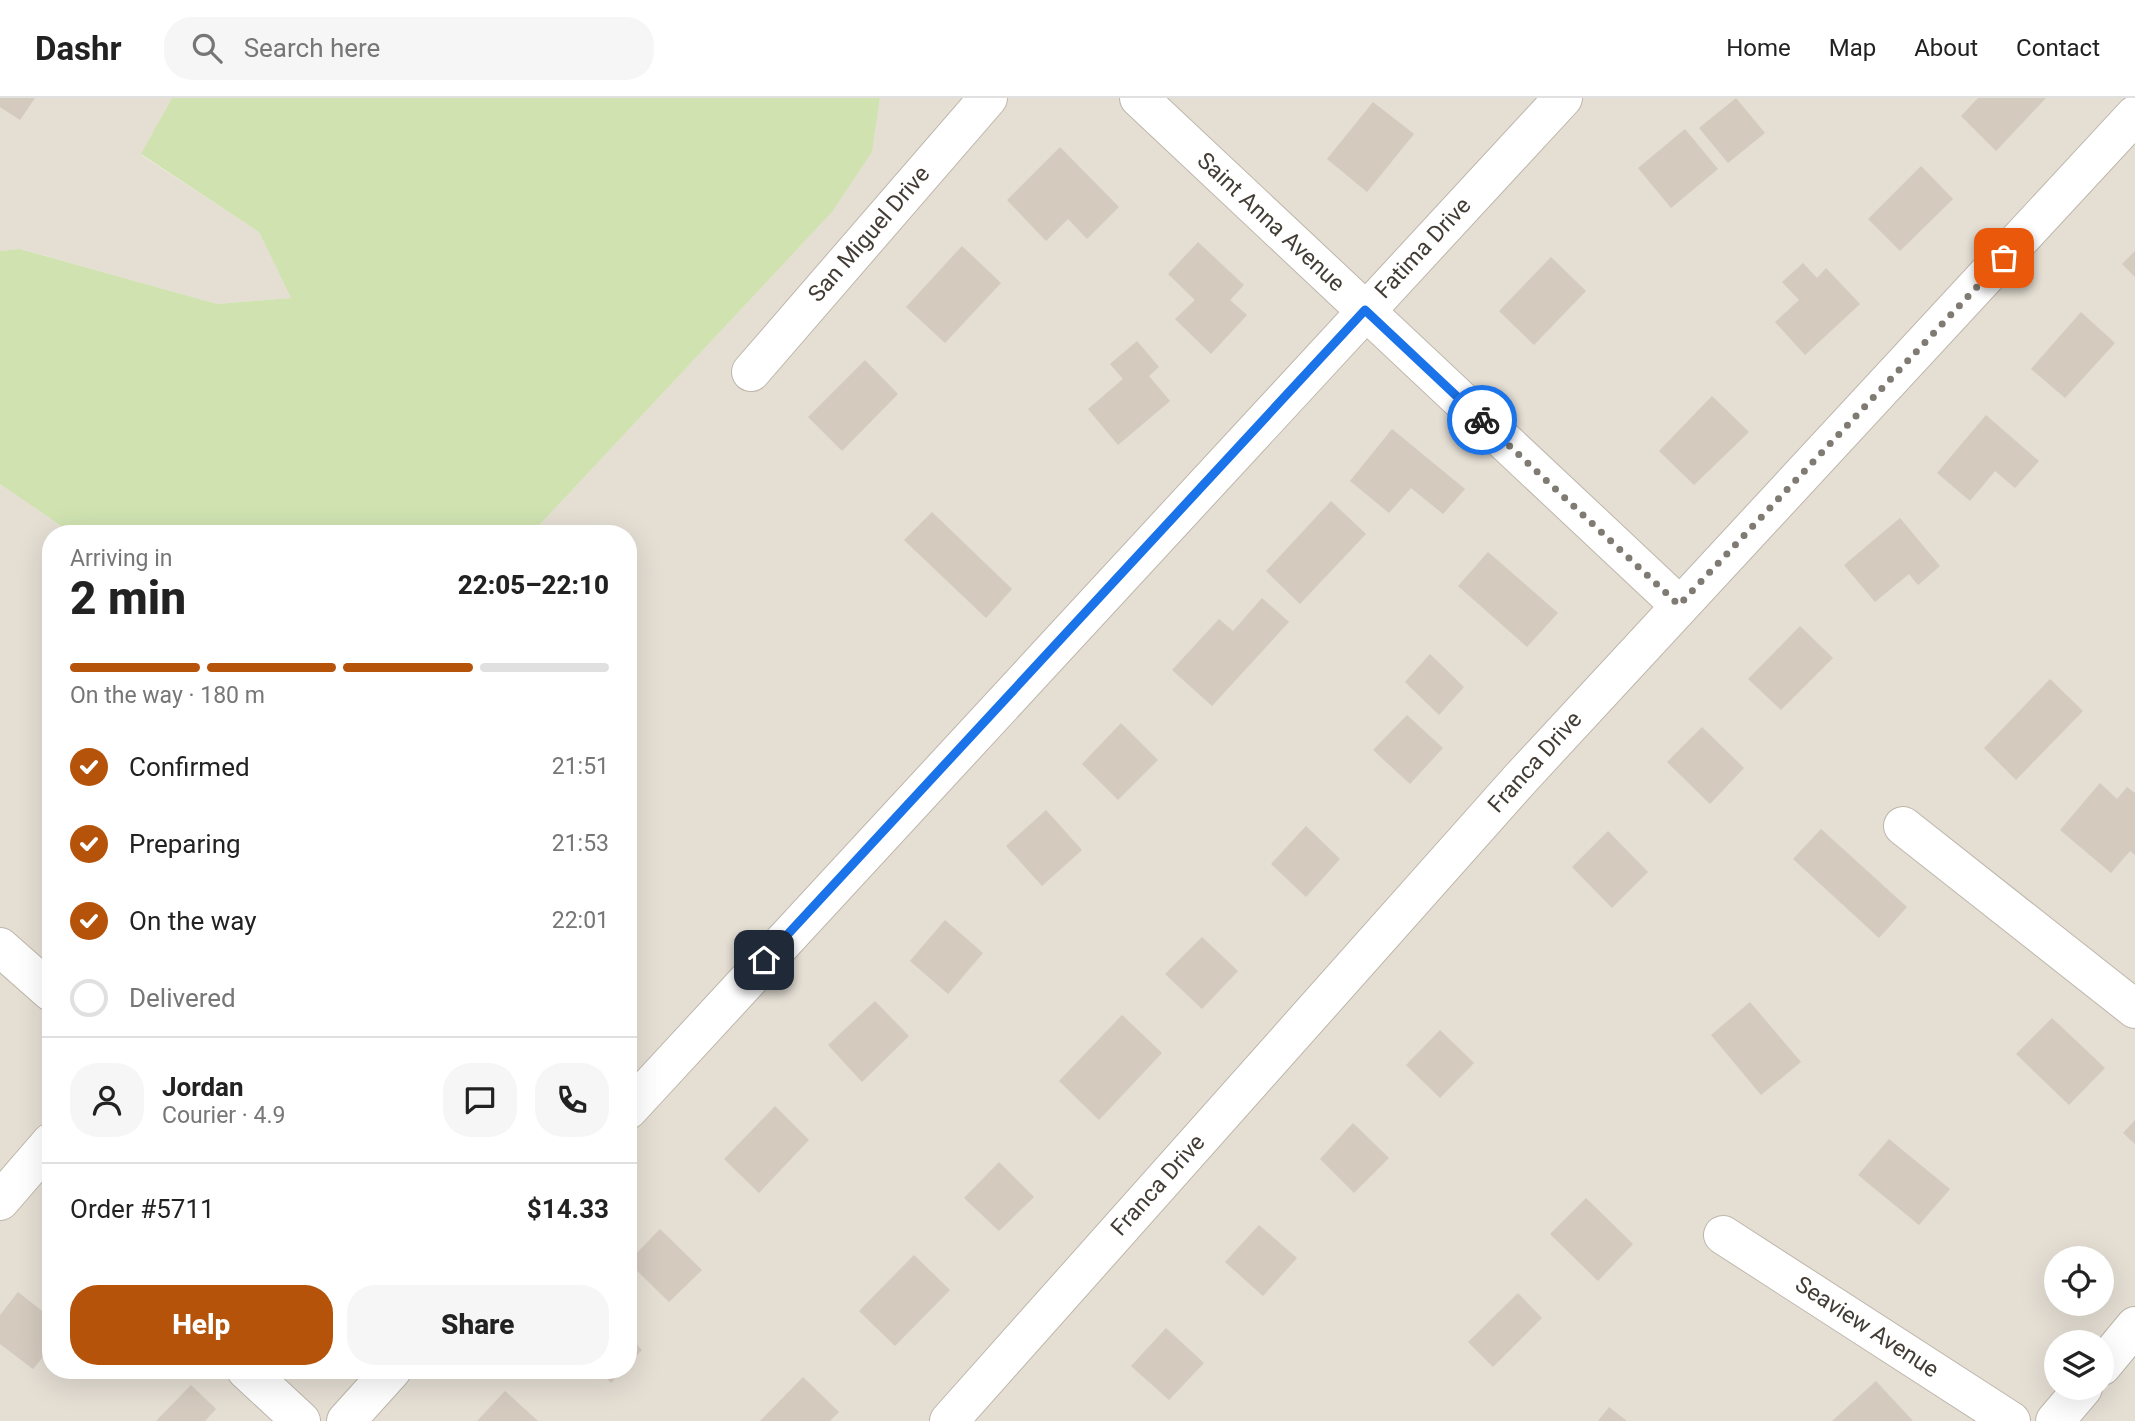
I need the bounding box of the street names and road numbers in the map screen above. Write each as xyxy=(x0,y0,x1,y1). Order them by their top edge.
street label: Saint Anna Avenue xyxy=(1192,147,1350,297)
street label: San Miguel Drive xyxy=(803,161,935,307)
street label: Fatima Drive xyxy=(1369,192,1477,304)
street label: Franca Drive xyxy=(1483,706,1587,818)
street label: Franca Drive xyxy=(1106,1129,1210,1241)
street label: Seaview Avenue xyxy=(1790,1271,1944,1383)

